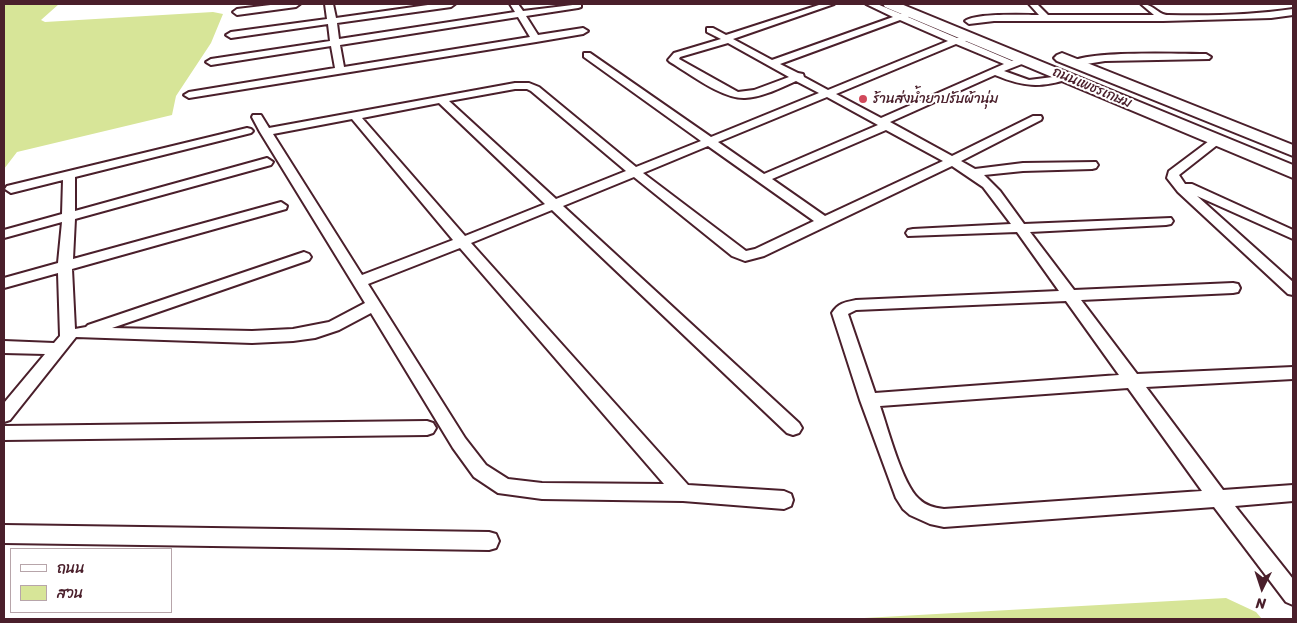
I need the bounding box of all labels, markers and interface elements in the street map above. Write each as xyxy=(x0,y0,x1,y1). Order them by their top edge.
street label: ถนนเพชรเกษม xyxy=(1050,64,1134,112)
place label: ร้านส่งน้ำยาปรับผ้านุ่ม xyxy=(873,91,998,107)
marker: ร้านส่งน้ำยาปรับผ้านุ่ม xyxy=(857,93,869,105)
legend xyxy=(10,548,172,613)
text: ถนน xyxy=(57,555,85,581)
north arrow xyxy=(1237,563,1287,613)
text: สวน xyxy=(57,580,83,606)
text: N xyxy=(1255,591,1267,616)

